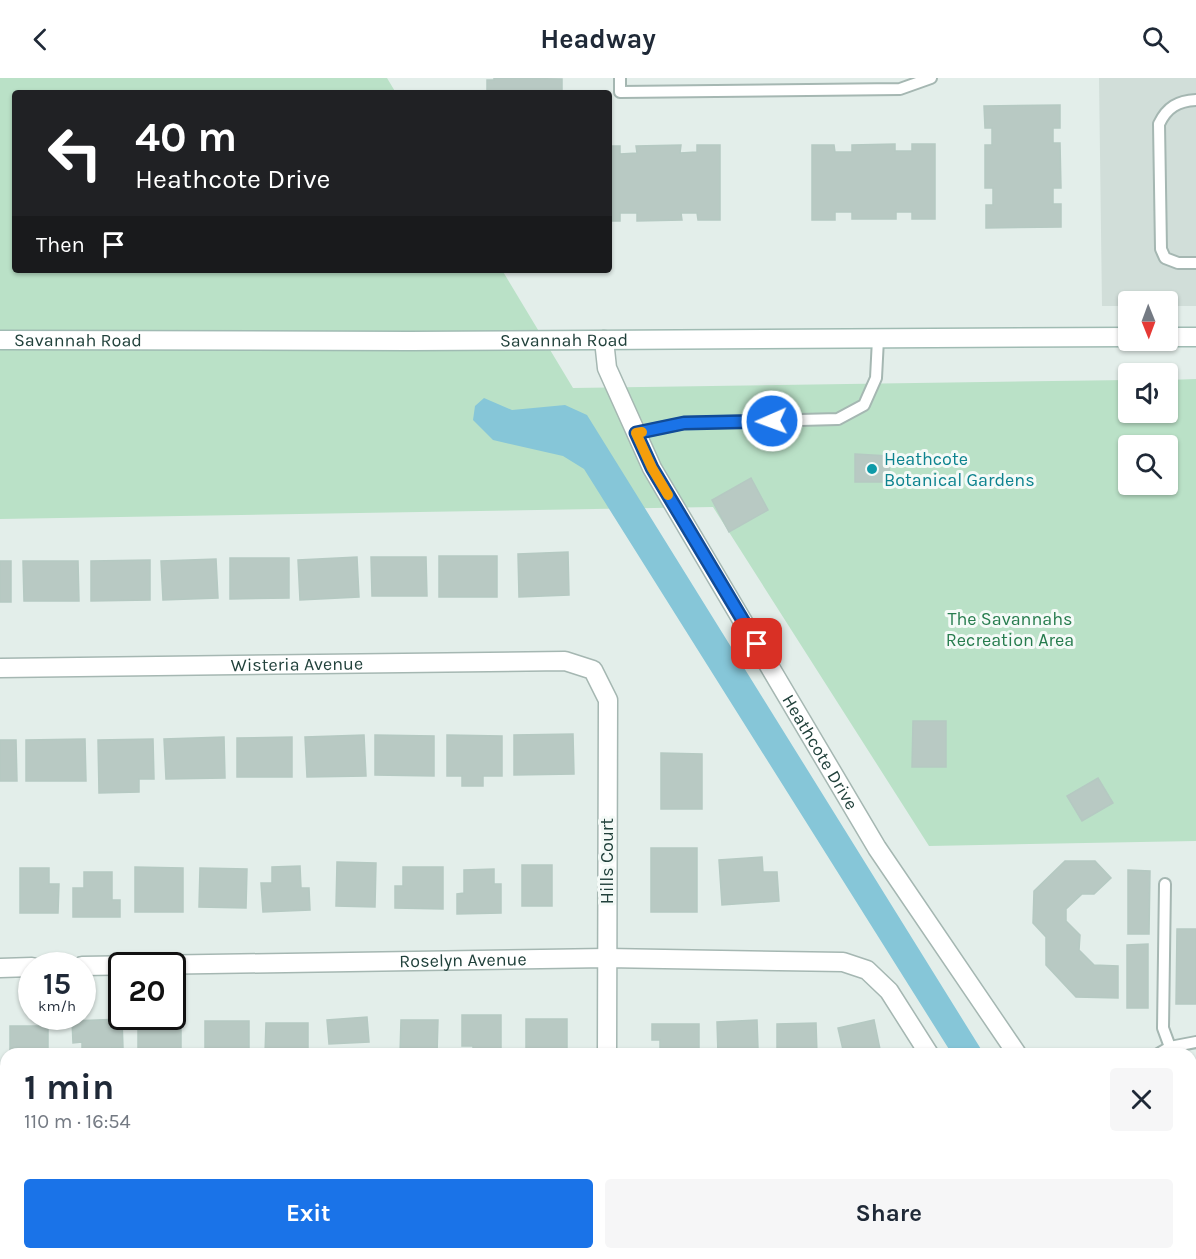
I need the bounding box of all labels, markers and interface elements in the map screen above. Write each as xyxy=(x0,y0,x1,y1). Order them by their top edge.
icon: back xyxy=(24,23,57,56)
text: Headway xyxy=(540,23,656,55)
icon: search xyxy=(1139,23,1172,56)
text: 40 m xyxy=(135,112,237,162)
icon: left xyxy=(36,114,114,192)
text: Heathcote Drive xyxy=(135,163,330,195)
icon: arrive xyxy=(97,228,130,261)
text: Then xyxy=(36,232,85,258)
north arrow xyxy=(1118,291,1178,351)
map controls xyxy=(1118,291,1178,495)
street label: Savannah Road xyxy=(14,329,142,351)
street label: Savannah Road xyxy=(500,329,628,351)
button: sound xyxy=(1118,363,1178,423)
position arrow xyxy=(740,389,804,453)
button: search xyxy=(1118,435,1178,495)
place label: Heathcote Botanical Gardens xyxy=(884,448,1035,491)
marker: Heathcote Botanical Gardens xyxy=(865,462,879,476)
park label: The Savannahs Recreation Area xyxy=(946,608,1074,651)
pin xyxy=(731,618,782,669)
icon: arrive xyxy=(740,627,773,660)
street label: Wisteria Avenue xyxy=(231,653,363,676)
street label: Heathcote Drive xyxy=(778,690,863,814)
street label: Hills Court xyxy=(596,818,618,904)
street label: Roselyn Avenue xyxy=(399,948,527,972)
speed limit sign: 20 xyxy=(108,952,186,1030)
text: 15 xyxy=(43,966,71,1002)
text: km/h xyxy=(38,997,76,1015)
text: 1 min xyxy=(24,1066,114,1108)
button: close xyxy=(1110,1068,1173,1131)
text: 110 m · 16:54 xyxy=(24,1110,131,1133)
button: Exit xyxy=(24,1179,593,1248)
button: Share xyxy=(605,1179,1173,1248)

